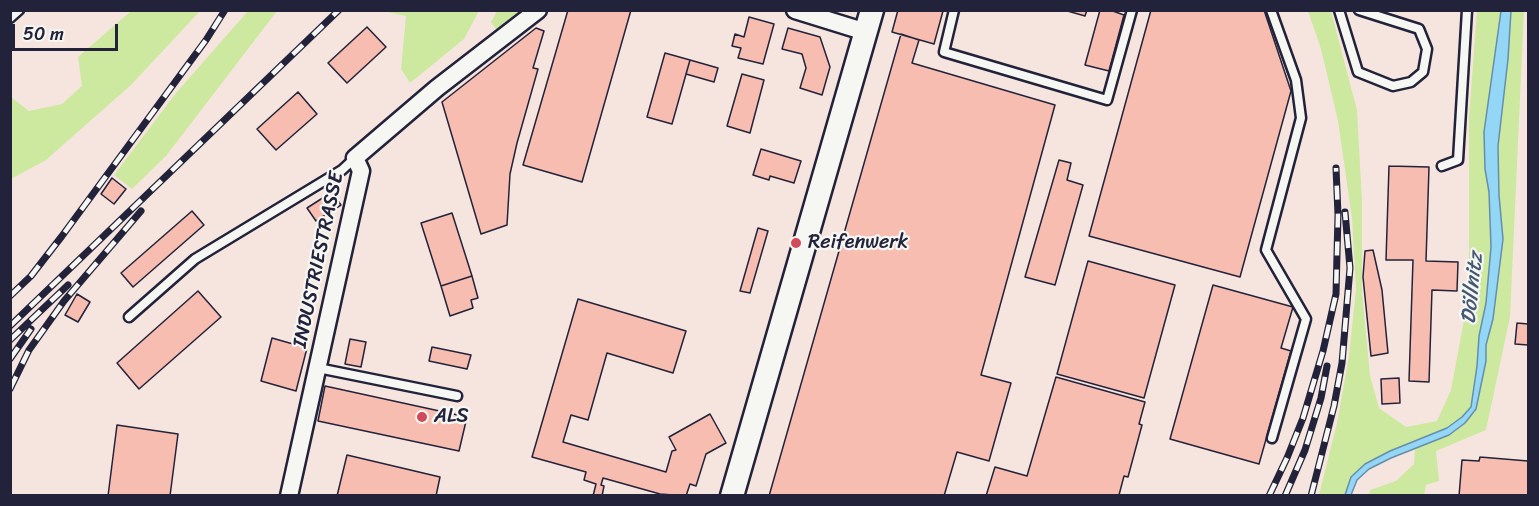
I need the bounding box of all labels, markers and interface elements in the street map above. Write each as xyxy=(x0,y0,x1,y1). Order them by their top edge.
scale bar xyxy=(15,12,122,50)
text: 50 m xyxy=(23,18,64,50)
street label: INDUSTRIESTRASSE xyxy=(289,170,349,350)
place label: Reifenwerk xyxy=(808,231,908,255)
marker: Reifenwerk xyxy=(789,236,803,250)
water label: Döllnitz xyxy=(1457,251,1489,325)
place label: ALS xyxy=(434,405,469,429)
marker: ALS xyxy=(415,410,429,424)

